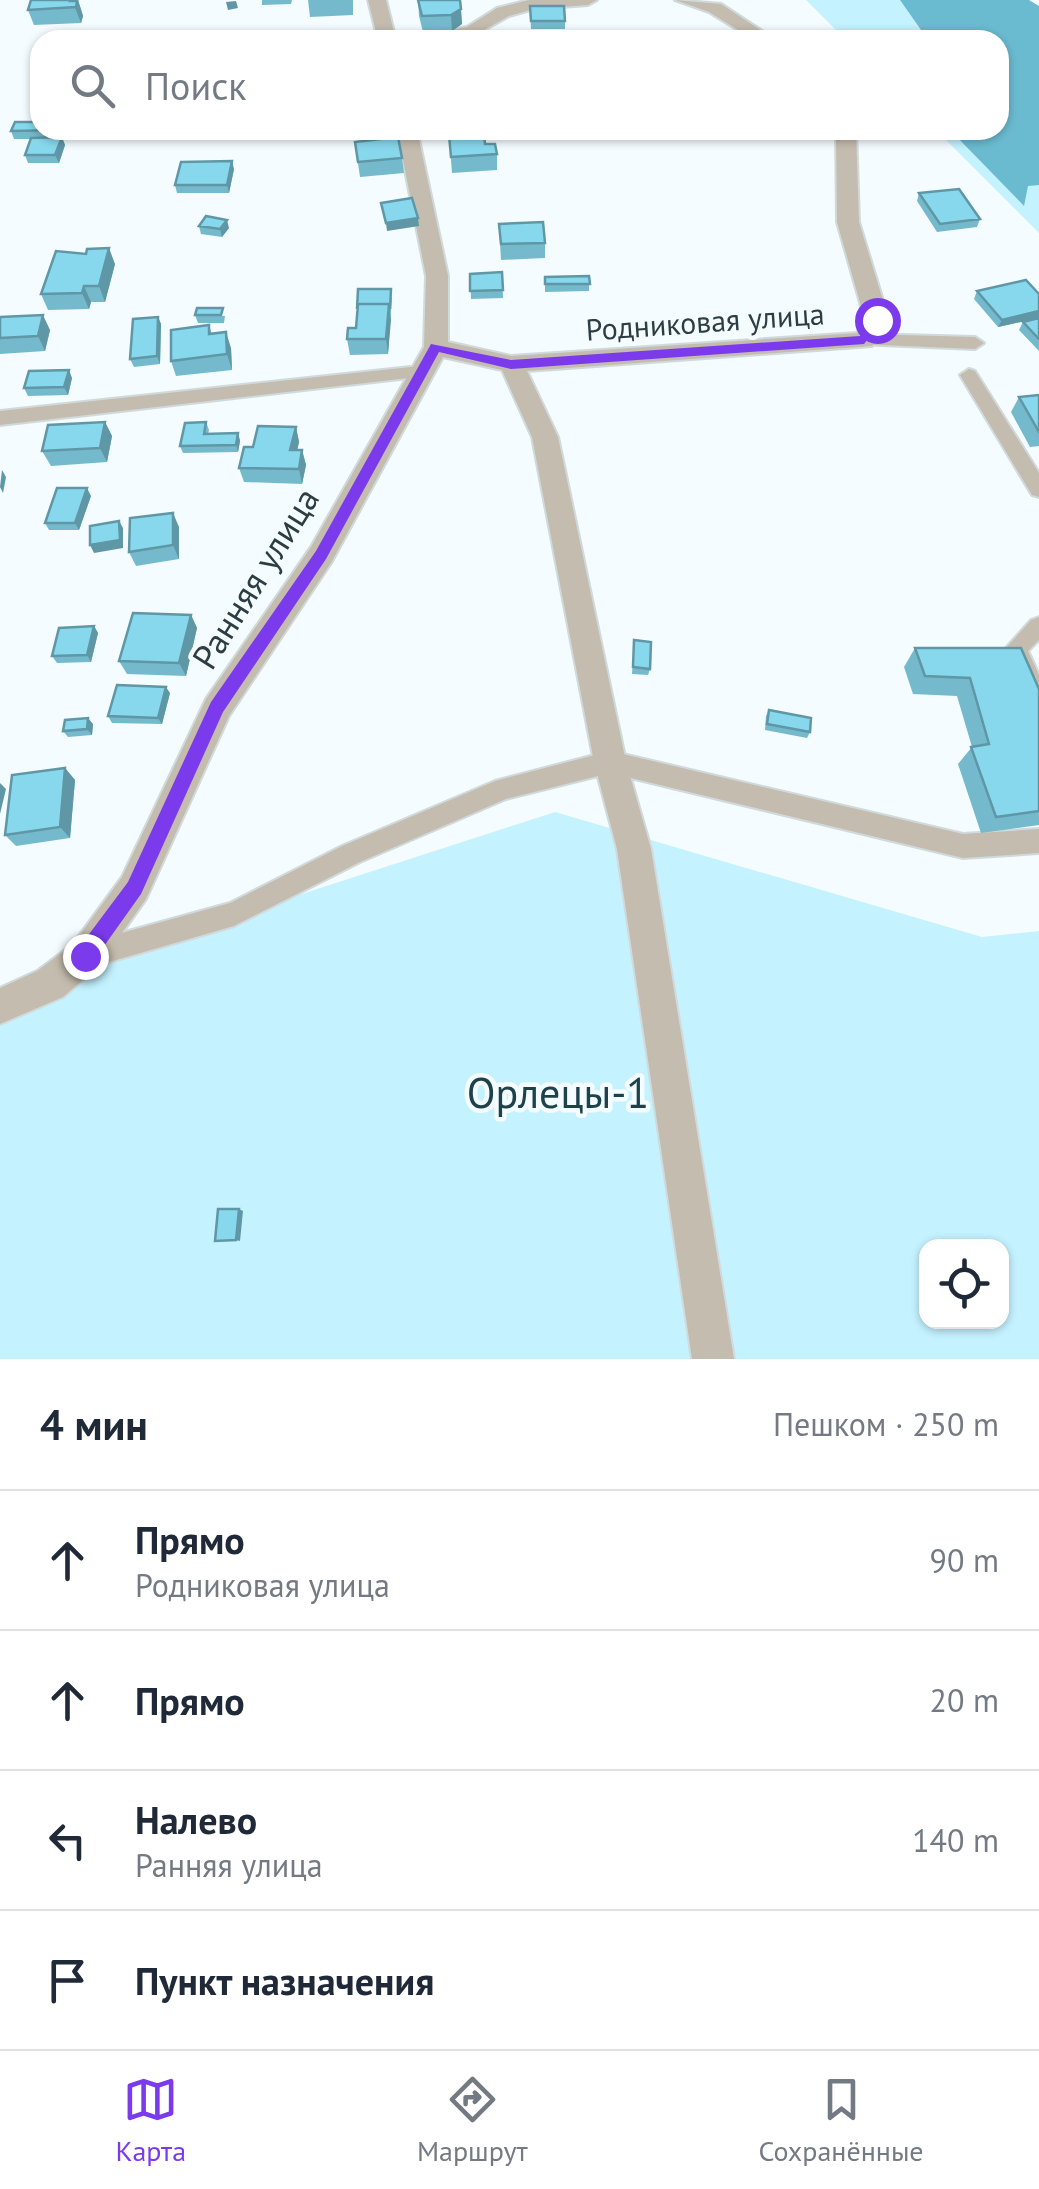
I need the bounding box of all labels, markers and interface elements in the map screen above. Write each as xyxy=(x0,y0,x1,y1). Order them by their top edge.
search box xyxy=(30,30,1009,140)
icon: search xyxy=(65,58,120,113)
text: Поиск xyxy=(145,61,246,110)
street label: Родниковая улица xyxy=(584,293,826,349)
route start xyxy=(855,298,901,344)
street label: Ранняя улица xyxy=(181,479,329,677)
route end xyxy=(63,934,109,980)
park label: Орлецы-1 xyxy=(467,1065,649,1120)
map controls xyxy=(919,1239,1009,1329)
button: locate xyxy=(919,1239,1009,1329)
text: 4 мин xyxy=(40,1397,148,1452)
text: Пешком · 250 m xyxy=(773,1403,999,1445)
text: Прямо xyxy=(135,1515,245,1564)
icon: ahead xyxy=(40,1533,95,1588)
text: 90 m xyxy=(930,1539,999,1581)
text: Родниковая улица xyxy=(135,1564,390,1606)
icon: ahead xyxy=(40,1673,95,1728)
text: Прямо xyxy=(135,1676,245,1725)
text: 20 m xyxy=(930,1679,999,1721)
text: Налево xyxy=(135,1795,257,1844)
icon: left xyxy=(40,1813,95,1868)
text: 140 m xyxy=(912,1819,999,1861)
text: Ранняя улица xyxy=(135,1844,323,1886)
icon: arrive xyxy=(40,1953,95,2008)
text: Пункт назначения xyxy=(135,1956,434,2005)
tab: Карта xyxy=(115,2072,186,2169)
tab: Маршрут xyxy=(417,2072,528,2169)
tab: Сохранённые xyxy=(758,2072,924,2169)

